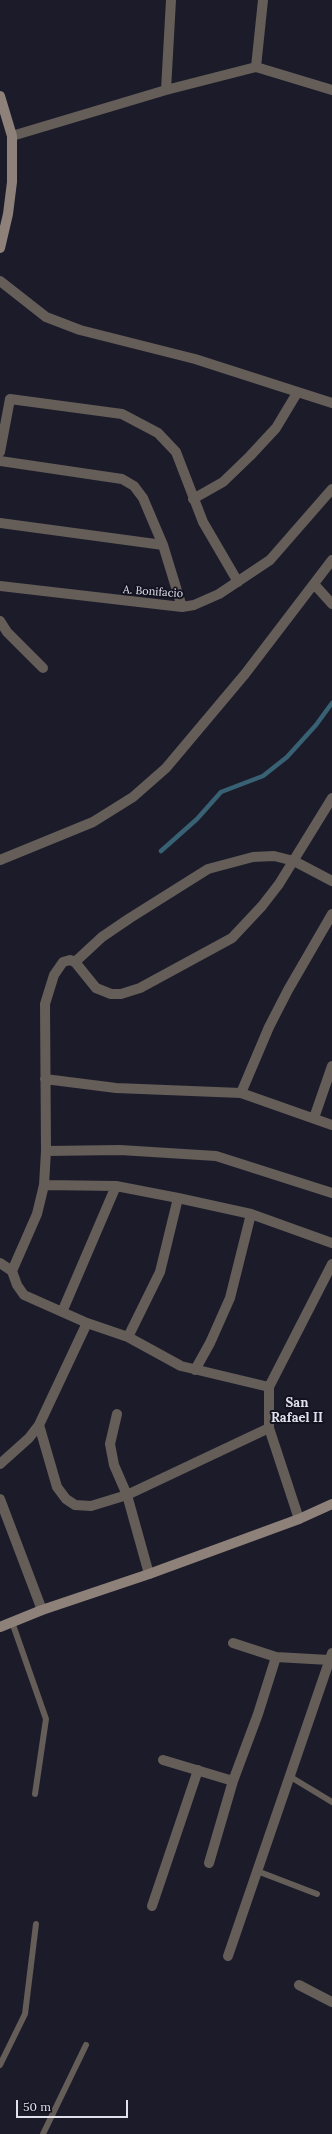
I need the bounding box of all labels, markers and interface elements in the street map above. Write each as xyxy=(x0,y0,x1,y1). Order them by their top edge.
street label: A. Bonifacio xyxy=(122,583,184,601)
district label: San Rafael II xyxy=(271,1395,323,1426)
scale bar xyxy=(18,2092,130,2118)
text: 50 m xyxy=(23,2099,51,2114)

